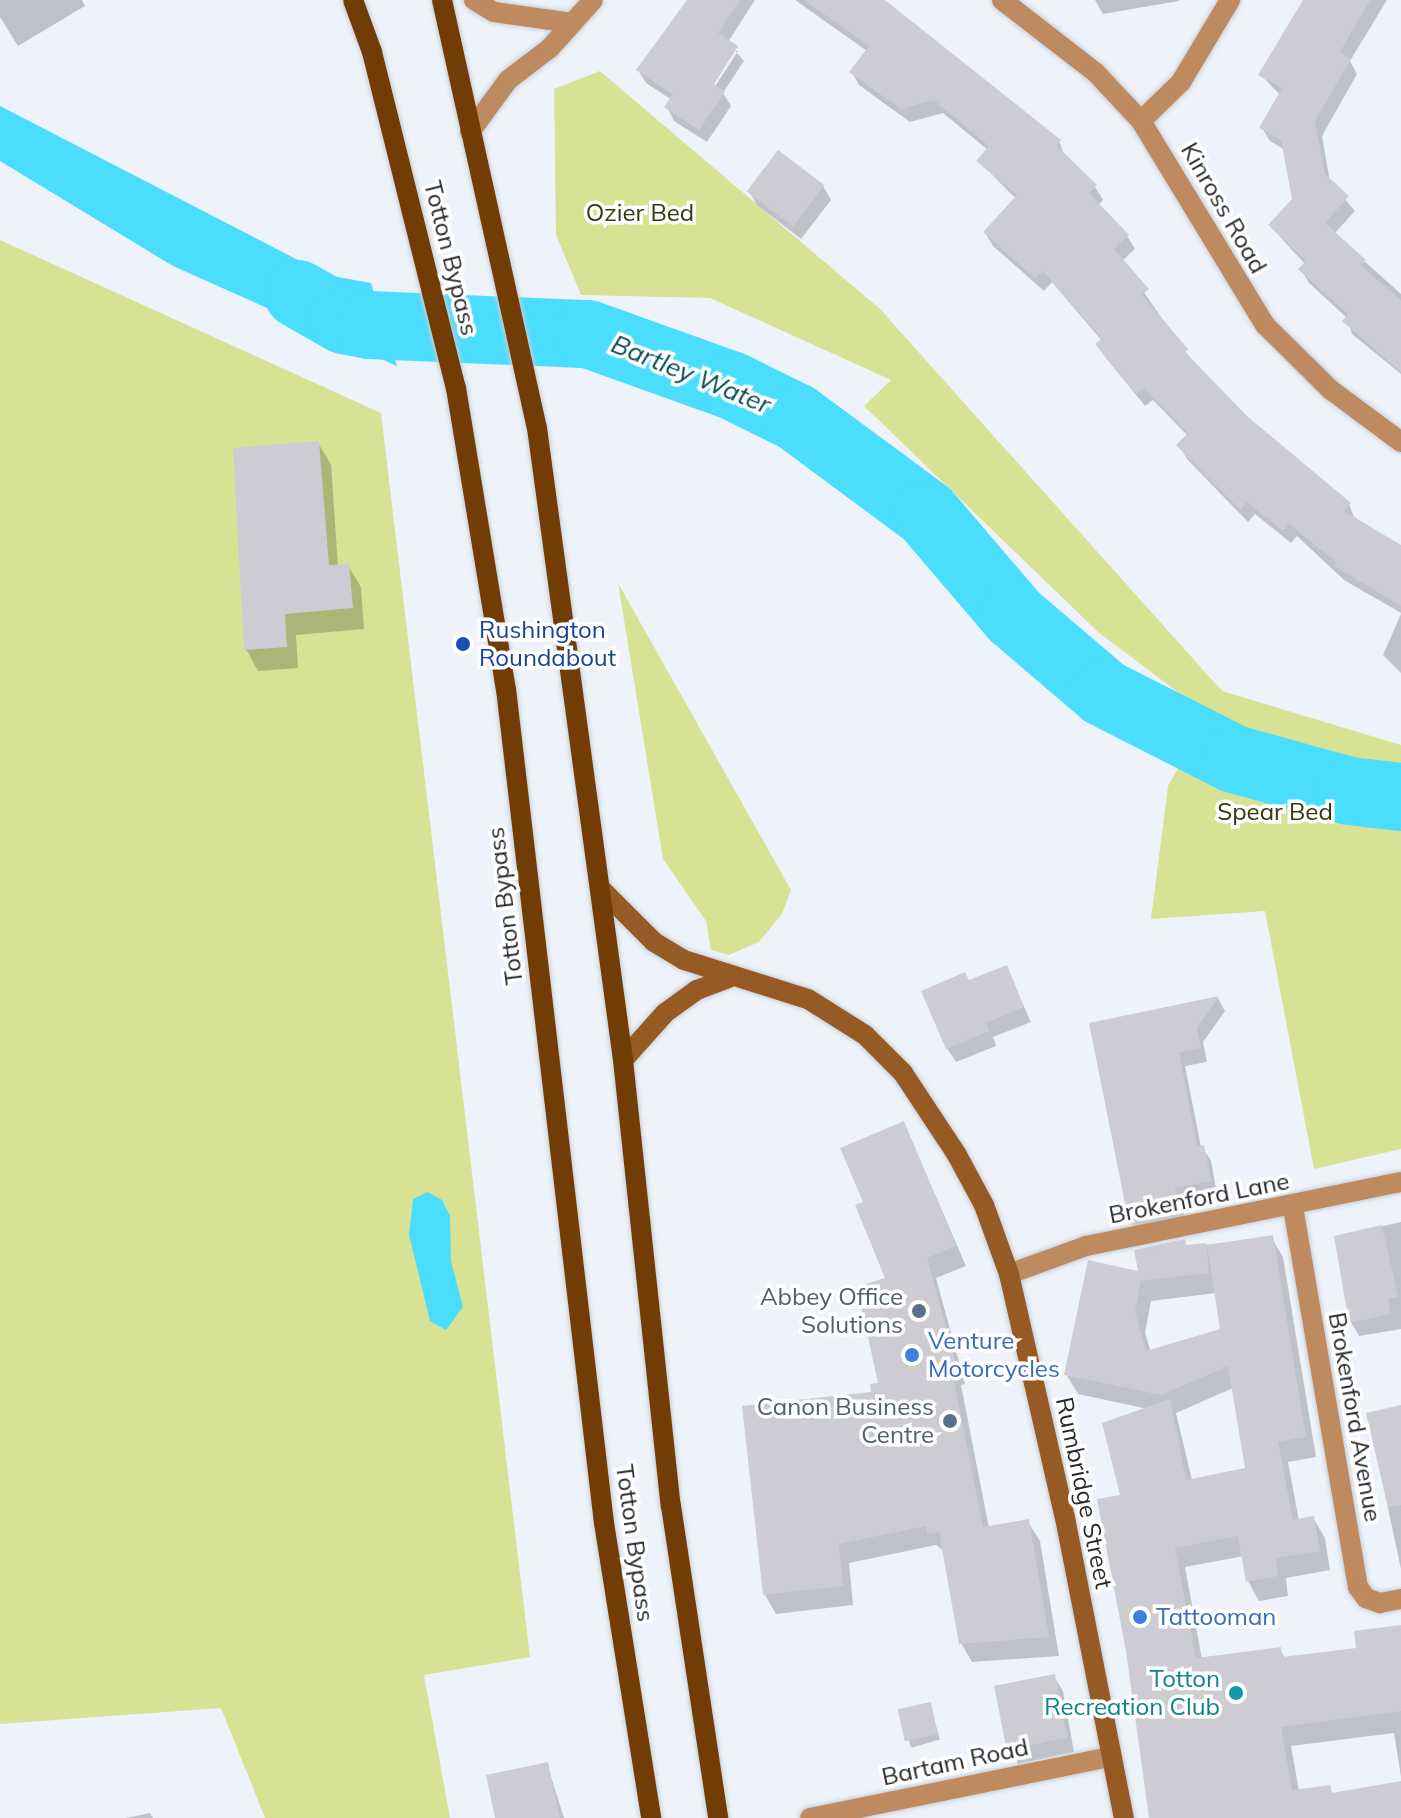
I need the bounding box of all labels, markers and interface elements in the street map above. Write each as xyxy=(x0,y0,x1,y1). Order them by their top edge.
street label: Kinross Road xyxy=(1175,138,1273,278)
street label: Totton Bypass xyxy=(418,178,484,338)
park label: Ozier Bed xyxy=(586,199,694,227)
water label: Bartley Water xyxy=(607,328,775,420)
place label: Rushington Roundabout xyxy=(479,616,616,672)
marker: Rushington Roundabout xyxy=(454,635,472,653)
park label: Spear Bed xyxy=(1217,798,1333,826)
street label: Totton Bypass xyxy=(481,826,529,986)
street label: Brokenford Lane xyxy=(1106,1166,1292,1230)
place label: Abbey Office Solutions xyxy=(760,1283,903,1339)
marker: Abbey Office Solutions xyxy=(910,1302,928,1320)
street label: Brokenford Avenue xyxy=(1322,1310,1388,1524)
place label: Venture Motorcycles xyxy=(928,1327,1060,1383)
marker: Venture Motorcycles xyxy=(903,1346,921,1364)
place label: Canon Business Centre xyxy=(757,1393,934,1449)
street label: Rumbridge Street xyxy=(1050,1395,1118,1591)
marker: Canon Business Centre xyxy=(941,1412,959,1430)
street label: Totton Bypass xyxy=(610,1463,660,1623)
place label: Tattooman xyxy=(1156,1603,1276,1631)
marker: Tattooman xyxy=(1131,1608,1149,1626)
place label: Totton Recreation Club xyxy=(1044,1665,1220,1721)
marker: Totton Recreation Club xyxy=(1227,1684,1245,1702)
street label: Bartam Road xyxy=(879,1732,1031,1792)

